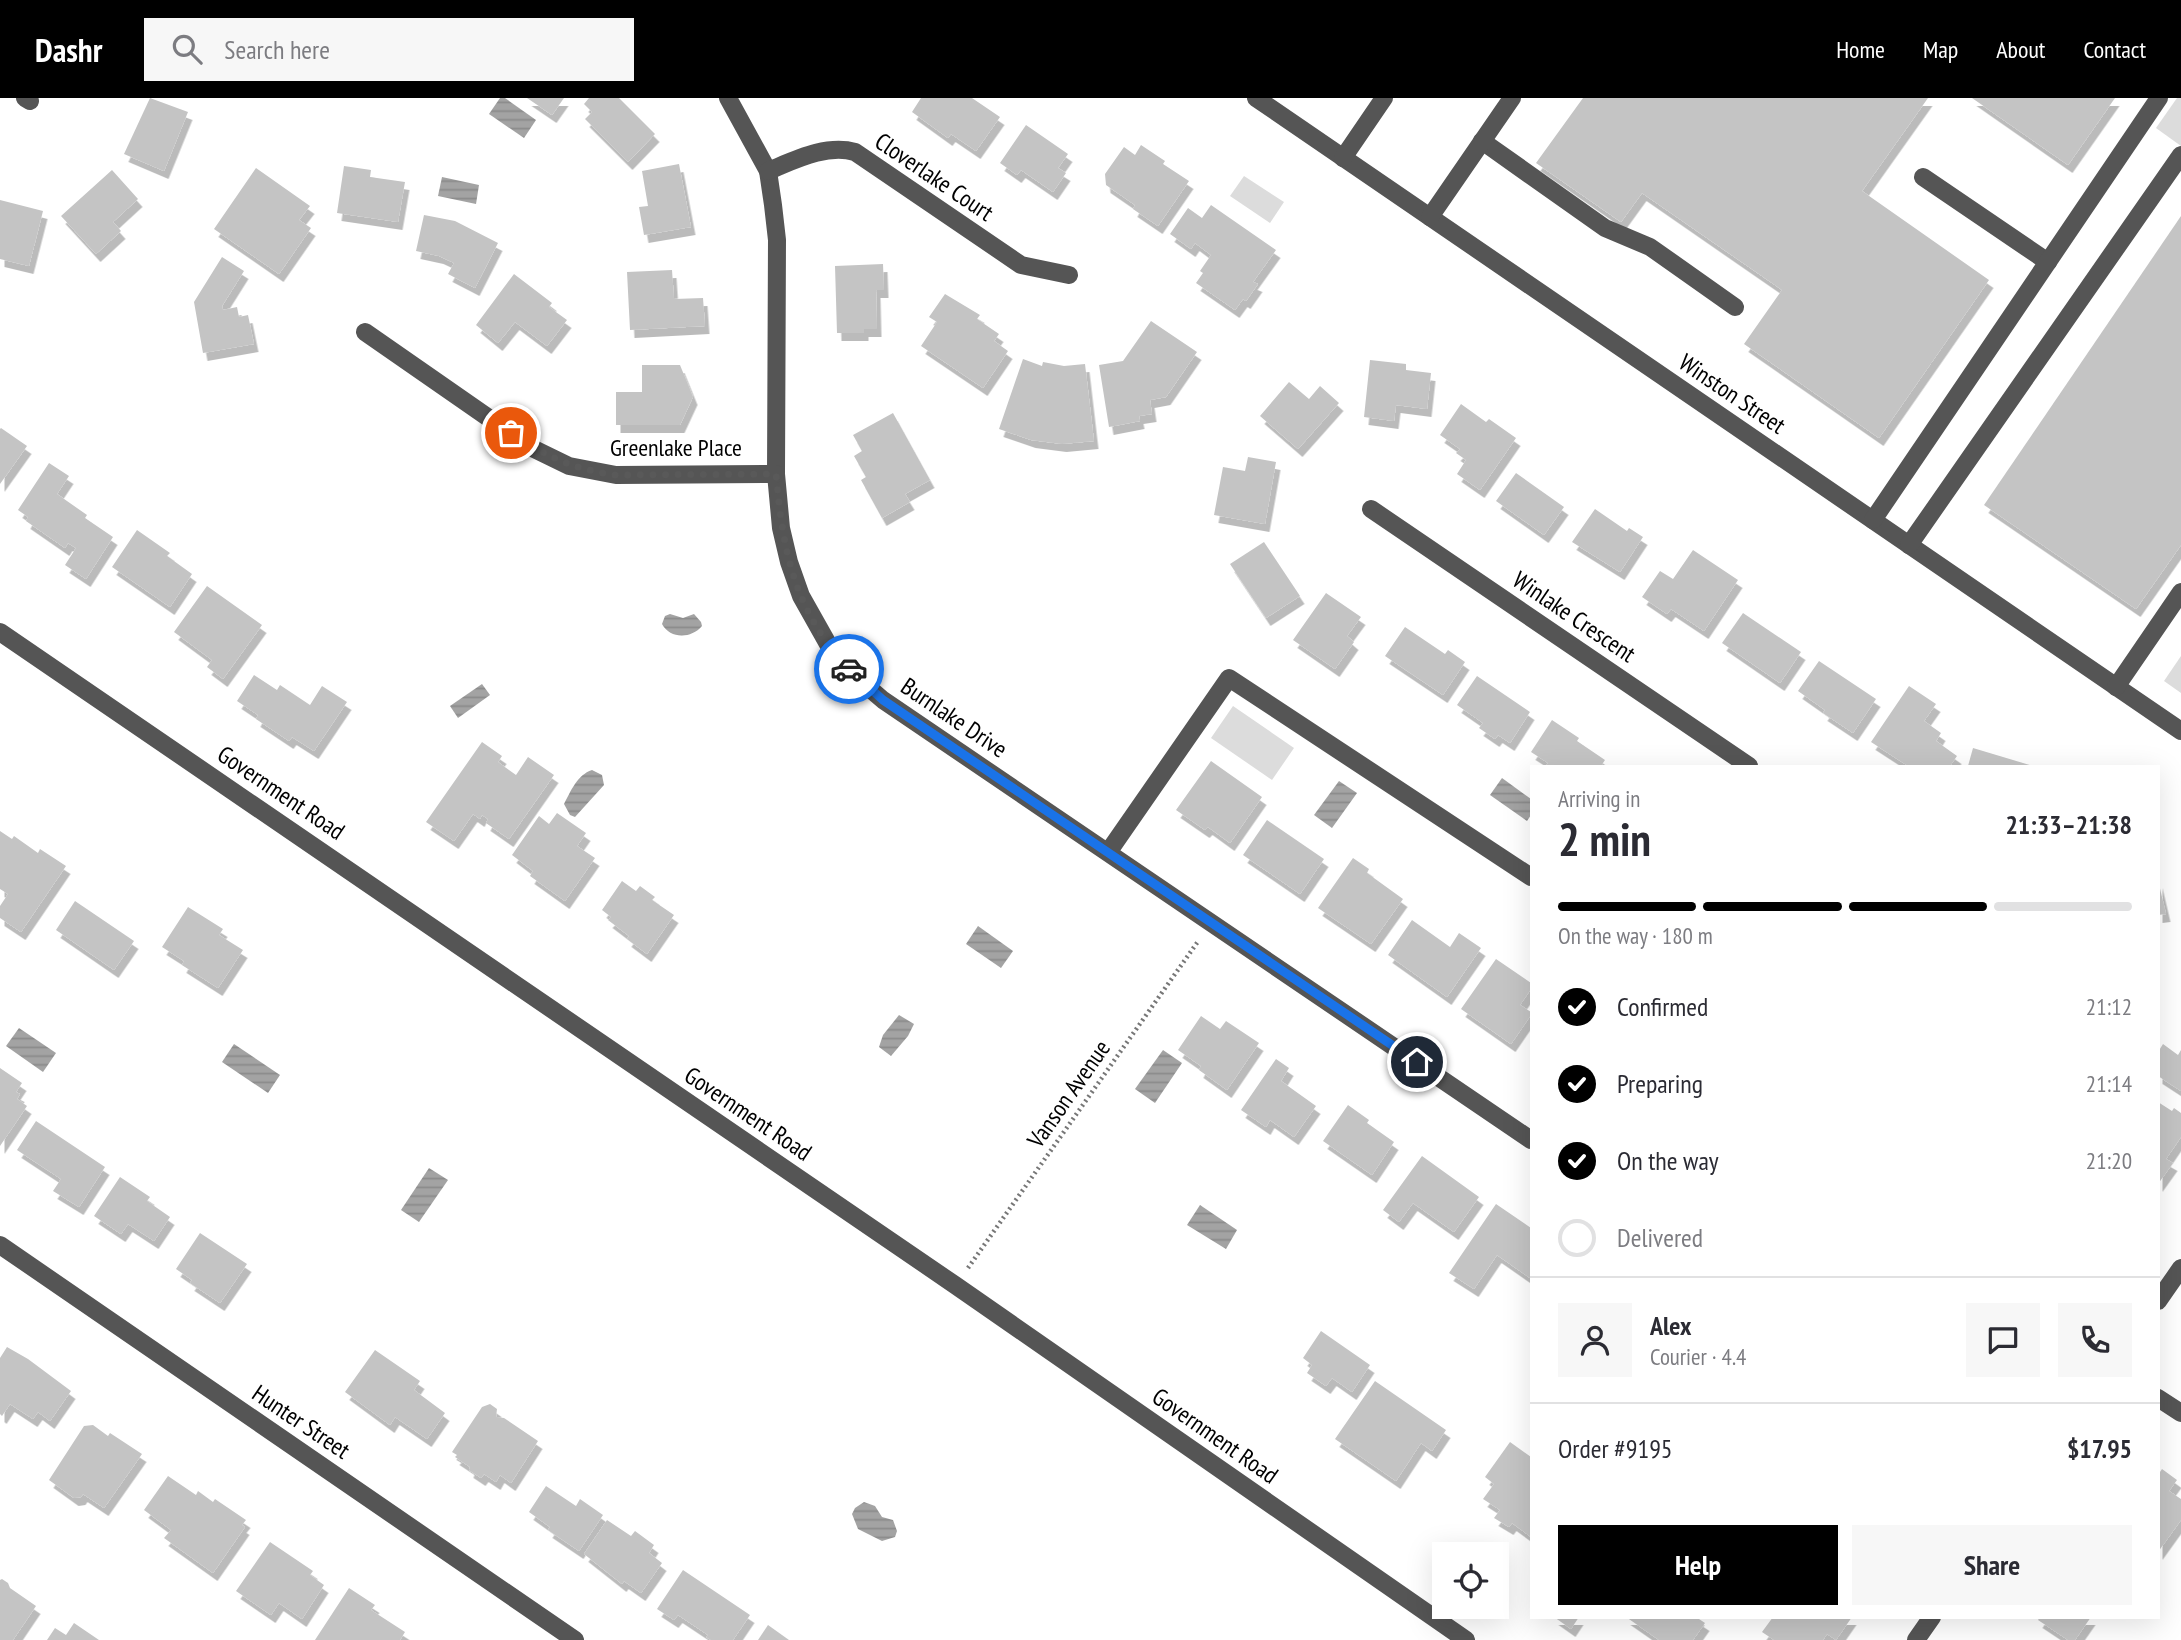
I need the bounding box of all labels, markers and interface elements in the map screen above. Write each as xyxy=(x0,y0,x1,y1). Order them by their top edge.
search box xyxy=(144,18,634,81)
text: Dashr xyxy=(35,28,102,71)
icon: search xyxy=(168,30,206,68)
text: Search here xyxy=(224,33,330,66)
text: Home xyxy=(1836,34,1885,65)
text: Map xyxy=(1923,34,1958,65)
text: About xyxy=(1996,34,2045,65)
text: Contact xyxy=(2083,34,2146,65)
street label: Cloverlake Court xyxy=(869,126,1000,228)
street label: Winston Street xyxy=(1673,347,1792,441)
pin xyxy=(481,403,541,463)
icon: bag xyxy=(492,414,530,452)
street label: Greenlake Place xyxy=(610,432,742,463)
street label: Winlake Crescent xyxy=(1507,564,1642,669)
courier xyxy=(814,634,884,704)
icon: car xyxy=(830,650,868,688)
street label: Burnlake Drive xyxy=(895,671,1013,764)
street label: Government Road xyxy=(212,739,351,847)
text: Arriving in xyxy=(1558,784,1640,813)
text: 21:33–21:38 xyxy=(2005,808,2132,841)
text: 2 min xyxy=(1558,809,1651,869)
text: On the way · 180 m xyxy=(1558,921,1713,950)
icon: check xyxy=(1558,988,1596,1026)
text: Confirmed xyxy=(1617,990,1708,1023)
text: 21:12 xyxy=(2086,992,2132,1021)
pin xyxy=(1387,1032,1447,1092)
street label: Vanson Avenue xyxy=(1020,1034,1117,1154)
icon: home xyxy=(1398,1043,1436,1081)
street label: Government Road xyxy=(679,1060,818,1168)
icon: check xyxy=(1558,1065,1596,1103)
text: Preparing xyxy=(1617,1067,1703,1100)
text: 21:14 xyxy=(2086,1069,2132,1098)
icon: check xyxy=(1558,1142,1596,1180)
text: On the way xyxy=(1617,1144,1719,1177)
text: 21:20 xyxy=(2086,1146,2132,1175)
text: Delivered xyxy=(1617,1221,1703,1254)
button: person xyxy=(1558,1303,1632,1377)
button: chat xyxy=(1966,1303,2040,1377)
button: phone xyxy=(2058,1303,2132,1377)
text: Alex xyxy=(1650,1309,1691,1342)
text: Courier · 4.4 xyxy=(1650,1342,1746,1371)
street label: Hunter Street xyxy=(246,1378,356,1466)
street label: Government Road xyxy=(1146,1381,1284,1490)
text: Order #9195 xyxy=(1558,1432,1673,1465)
text: $17.95 xyxy=(2067,1432,2132,1465)
button: Help xyxy=(1558,1525,1838,1605)
button: Share xyxy=(1852,1525,2132,1605)
map controls xyxy=(1432,1542,1509,1619)
button: locate xyxy=(1432,1542,1509,1619)

